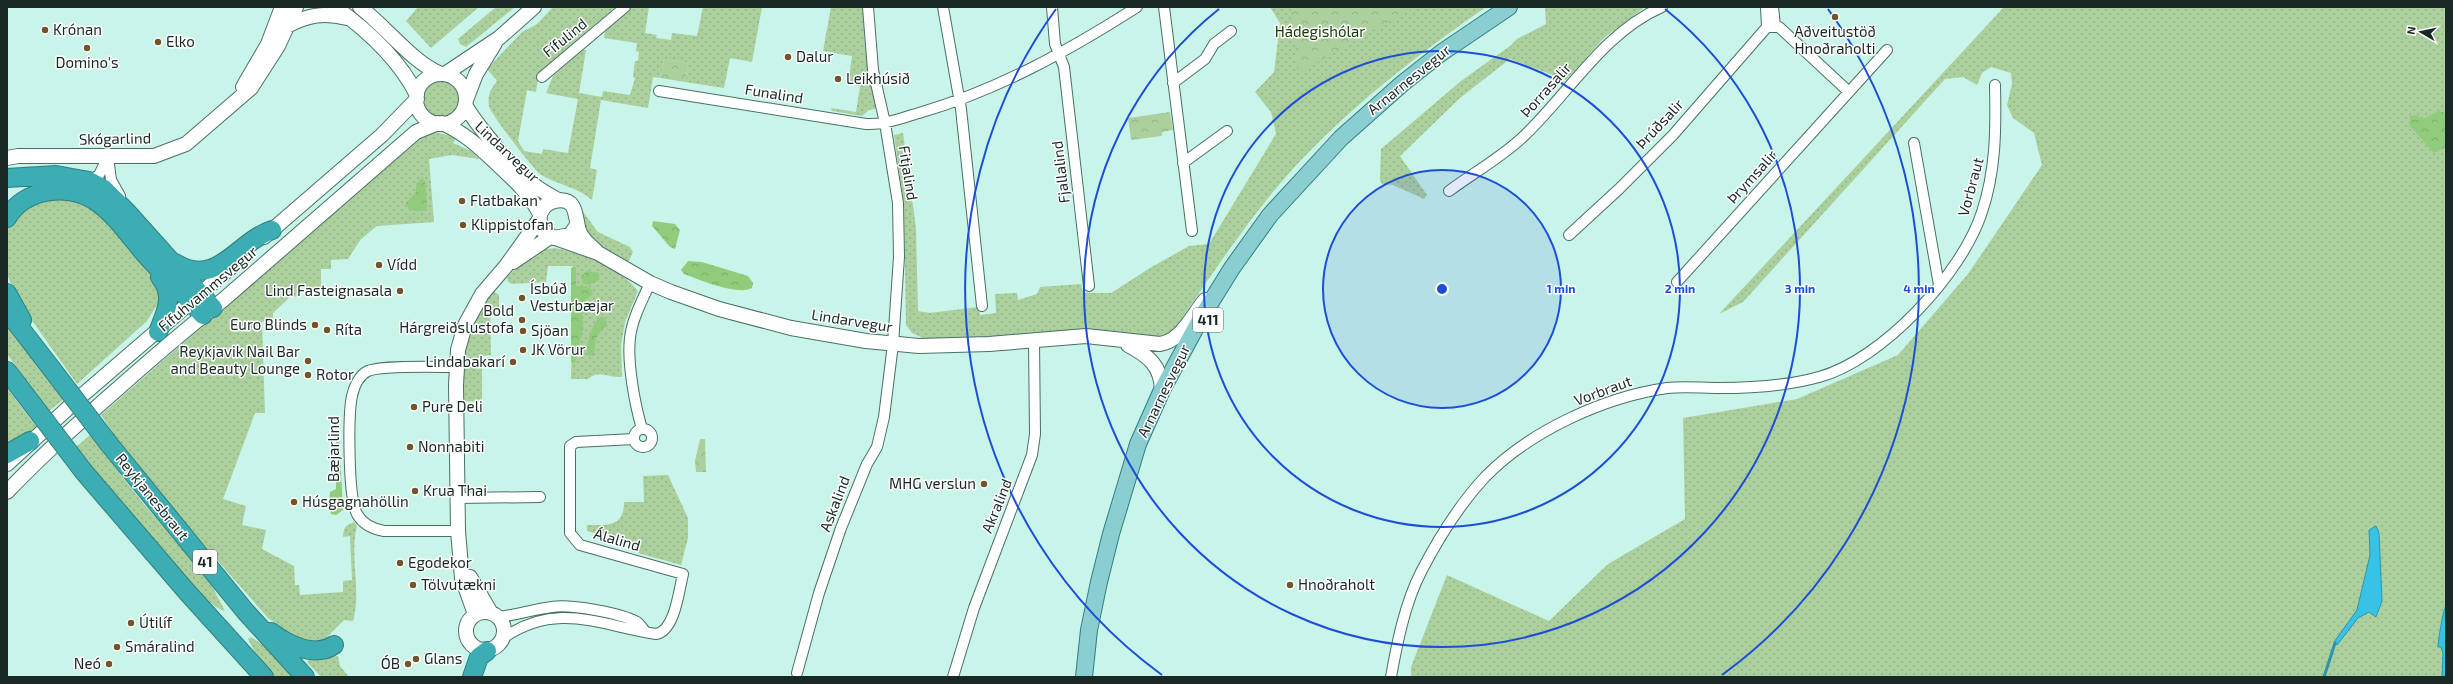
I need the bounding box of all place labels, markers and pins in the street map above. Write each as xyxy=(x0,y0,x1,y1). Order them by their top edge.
marker: Aðveitustöð Hnoðraholti xyxy=(1830,12,1840,22)
place label: Krónan xyxy=(53,20,102,38)
place label: Aðveitustöð Hnoðraholti xyxy=(1794,22,1876,57)
marker: Krónan xyxy=(40,25,50,35)
place label: Elko xyxy=(166,32,195,50)
marker: Elko xyxy=(153,37,163,47)
marker: Domino's xyxy=(82,43,92,53)
place label: Dalur xyxy=(796,47,833,65)
marker: Dalur xyxy=(783,52,793,62)
place label: Domino's xyxy=(55,53,119,71)
place label: Leikhúsið xyxy=(846,69,910,87)
marker: Leikhúsið xyxy=(833,74,843,84)
place label: Flatbakan xyxy=(470,191,538,209)
marker: Flatbakan xyxy=(457,196,467,206)
place label: Klippistofan xyxy=(471,215,554,233)
marker: Klippistofan xyxy=(458,220,468,230)
place label: Vídd xyxy=(387,255,417,273)
marker: Vídd xyxy=(374,260,384,270)
place label: Ísbúð Vesturbæjar xyxy=(530,279,614,315)
place label: Lind Fasteignasala xyxy=(265,281,392,299)
centre of rings xyxy=(1435,282,1449,296)
marker: Lind Fasteignasala xyxy=(395,286,405,296)
marker: Ísbúð Vesturbæjar xyxy=(517,293,527,303)
place label: Bold Hárgreiðslustofa xyxy=(399,301,514,336)
place label: Euro Blinds xyxy=(230,315,307,333)
marker: Bold Hárgreiðslustofa xyxy=(517,315,527,325)
marker: Euro Blinds xyxy=(310,320,320,330)
place label: Ríta xyxy=(335,320,362,338)
place label: Sjöan xyxy=(531,321,569,340)
marker: Ríta xyxy=(322,325,332,335)
marker: Sjöan xyxy=(518,326,528,336)
place label: JK Vörur xyxy=(531,340,585,358)
place label: Reykjavik Nail Bar and Beauty Lounge xyxy=(170,342,300,377)
marker: JK Vörur xyxy=(518,345,528,355)
place label: Lindabakarí xyxy=(426,352,506,370)
marker: Reykjavik Nail Bar and Beauty Lounge xyxy=(303,356,313,366)
marker: Lindabakarí xyxy=(508,357,518,367)
place label: Rotor xyxy=(316,365,354,383)
marker: Rotor xyxy=(303,370,313,380)
place label: Pure Deli xyxy=(422,397,483,415)
marker: Pure Deli xyxy=(409,402,419,412)
place label: Nonnabiti xyxy=(418,437,484,455)
marker: Nonnabiti xyxy=(405,442,415,452)
place label: MHG verslun xyxy=(889,474,976,492)
marker: MHG verslun xyxy=(979,479,989,489)
place label: Krua Thai xyxy=(423,481,487,499)
marker: Krua Thai xyxy=(410,486,420,496)
place label: Húsgagnahöllin xyxy=(302,492,409,510)
marker: Húsgagnahöllin xyxy=(289,497,299,507)
place label: Egodekor xyxy=(408,553,472,571)
marker: Egodekor xyxy=(395,558,405,568)
place label: Tölvutækni xyxy=(421,575,496,593)
place label: Hnoðraholt xyxy=(1298,575,1375,593)
marker: Tölvutækni xyxy=(408,580,418,590)
marker: Hnoðraholt xyxy=(1285,580,1295,590)
place label: Útilíf xyxy=(139,613,173,631)
marker: Útilíf xyxy=(126,618,136,628)
place label: Smáralind xyxy=(125,637,195,655)
marker: Smáralind xyxy=(112,642,122,652)
place label: Glans xyxy=(424,649,462,667)
place label: Neó xyxy=(74,654,101,672)
place label: ÓB xyxy=(381,654,400,672)
marker: Glans xyxy=(411,654,421,664)
marker: Neó xyxy=(104,659,114,669)
marker: ÓB xyxy=(403,659,413,669)

